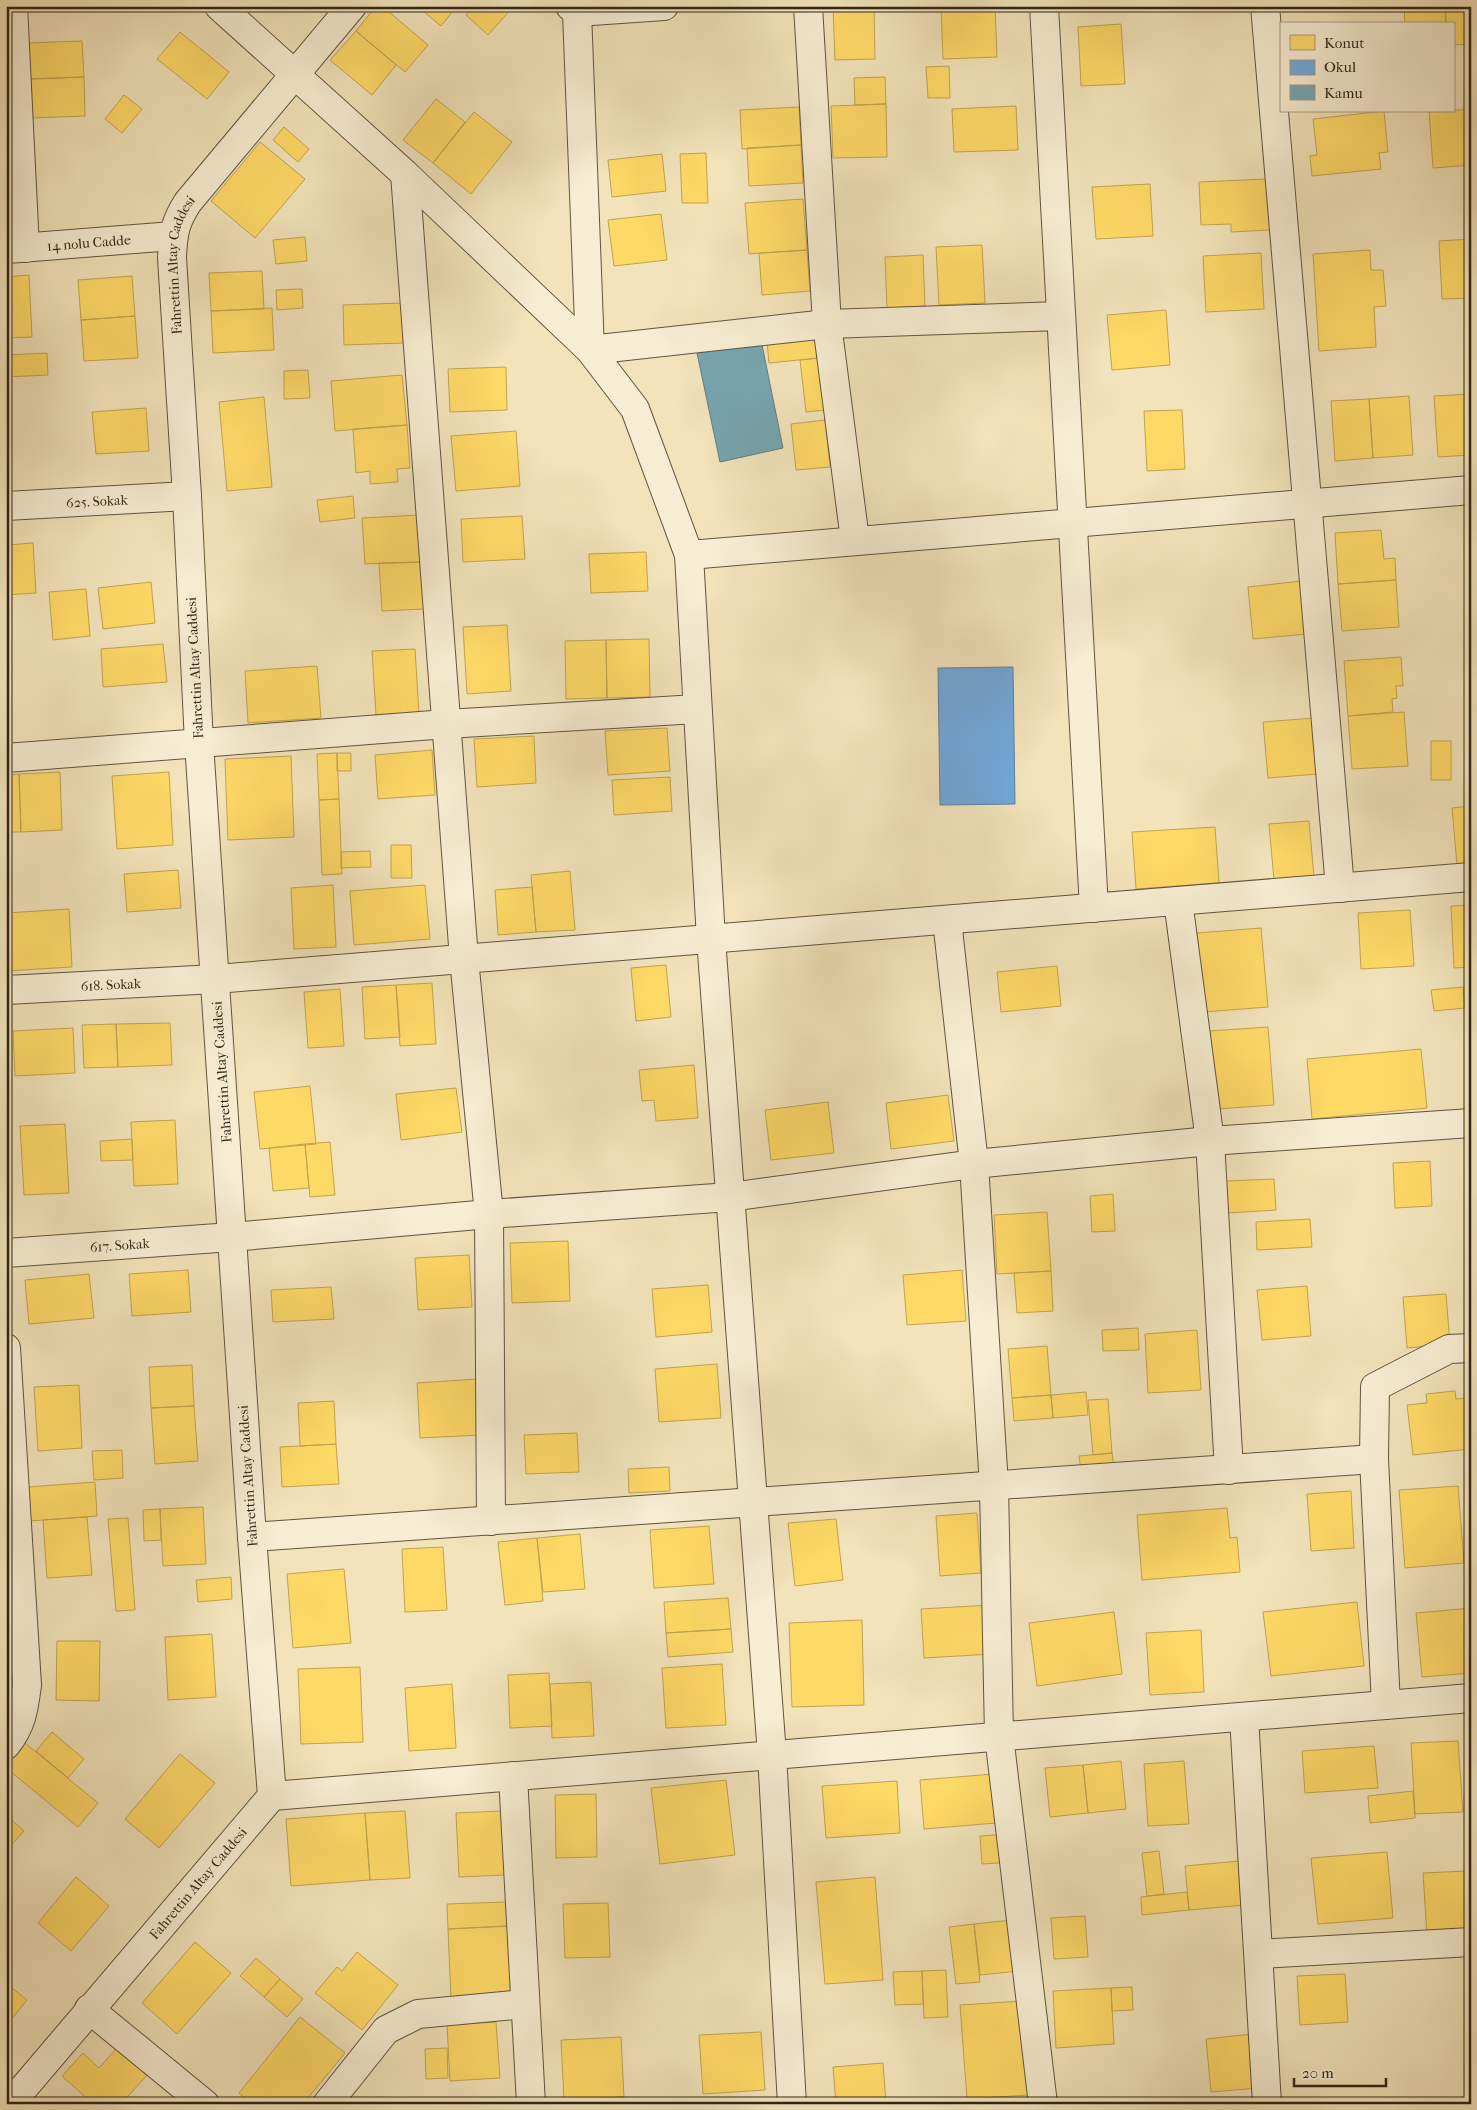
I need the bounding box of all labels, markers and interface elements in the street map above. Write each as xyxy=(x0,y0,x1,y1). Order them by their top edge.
legend xyxy=(1280,22,1454,112)
text: Konut xyxy=(1324,34,1365,52)
text: Okul xyxy=(1324,58,1356,76)
text: Kamu xyxy=(1324,84,1363,102)
street label: Fahrettin Altay Caddesi xyxy=(163,192,198,335)
street label: 14 nolu Cadde xyxy=(46,231,131,254)
street label: 625. Sokak xyxy=(66,491,129,511)
street label: Fahrettin Altay Caddesi xyxy=(183,597,207,739)
street label: 618. Sokak xyxy=(80,974,142,995)
street label: Fahrettin Altay Caddesi xyxy=(209,1001,235,1143)
street label: 617. Sokak xyxy=(89,1234,151,1256)
street label: Fahrettin Altay Caddesi xyxy=(235,1405,261,1547)
street label: Fahrettin Altay Caddesi xyxy=(145,1824,250,1943)
scale bar xyxy=(1294,2055,1387,2087)
text: 20 m xyxy=(1302,2064,1334,2082)

